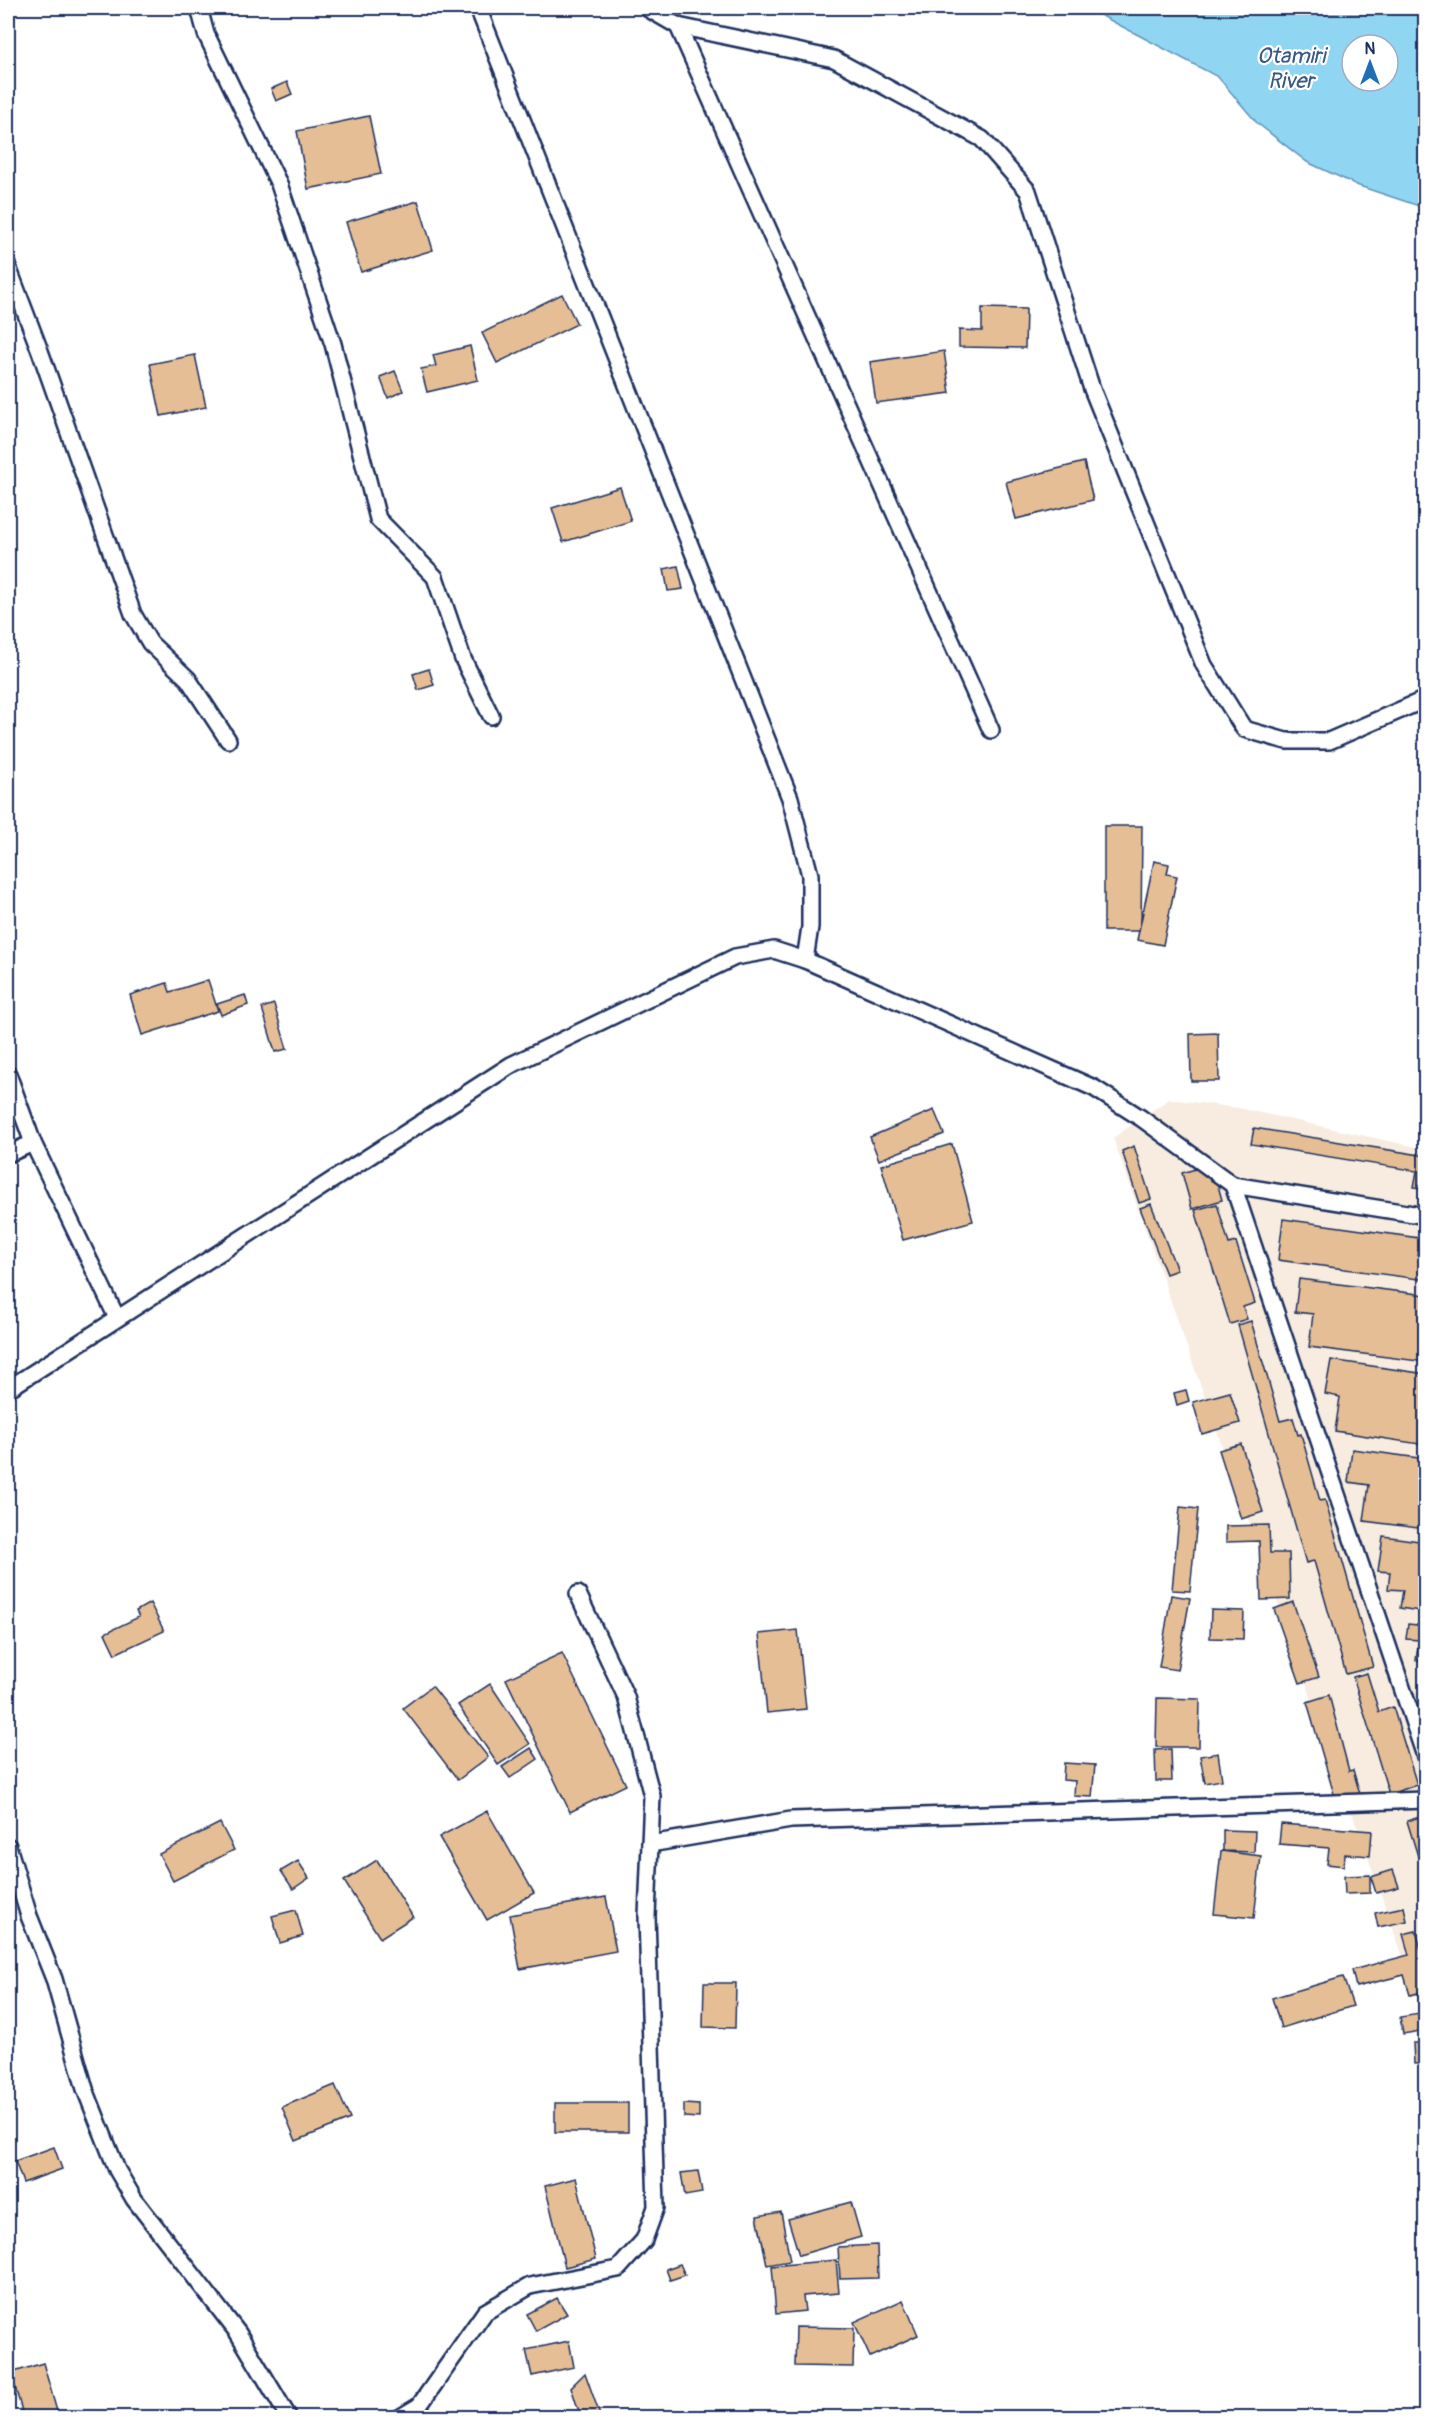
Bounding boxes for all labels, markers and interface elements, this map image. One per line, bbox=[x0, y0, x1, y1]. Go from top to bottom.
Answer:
north arrow bbox=[1340, 33, 1400, 93]
text: N bbox=[1365, 39, 1376, 59]
water label: Otamiri River bbox=[1257, 42, 1328, 95]

